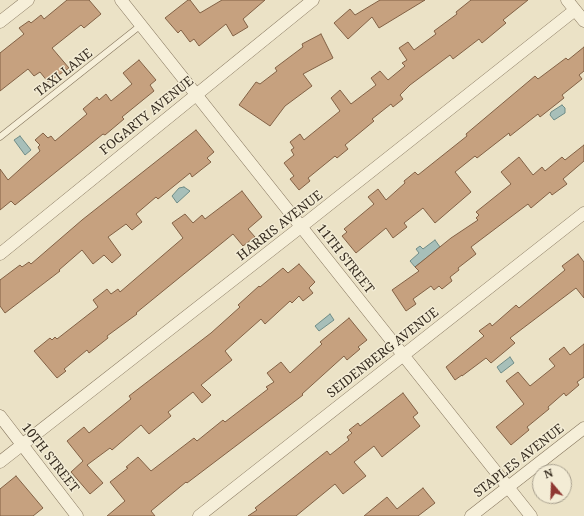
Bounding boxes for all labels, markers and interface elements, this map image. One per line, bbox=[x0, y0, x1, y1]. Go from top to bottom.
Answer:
street label: TAXI LANE bbox=[32, 46, 96, 100]
street label: FOGARTY AVENUE bbox=[97, 73, 197, 159]
street label: HARRIS AVENUE bbox=[234, 188, 326, 264]
street label: 11TH STREET bbox=[313, 221, 377, 297]
street label: SEIDENBERG AVENUE bbox=[324, 305, 442, 401]
street label: 10TH STREET bbox=[18, 420, 82, 496]
street label: STAPLES AVENUE bbox=[471, 421, 567, 501]
north arrow bbox=[532, 464, 572, 504]

